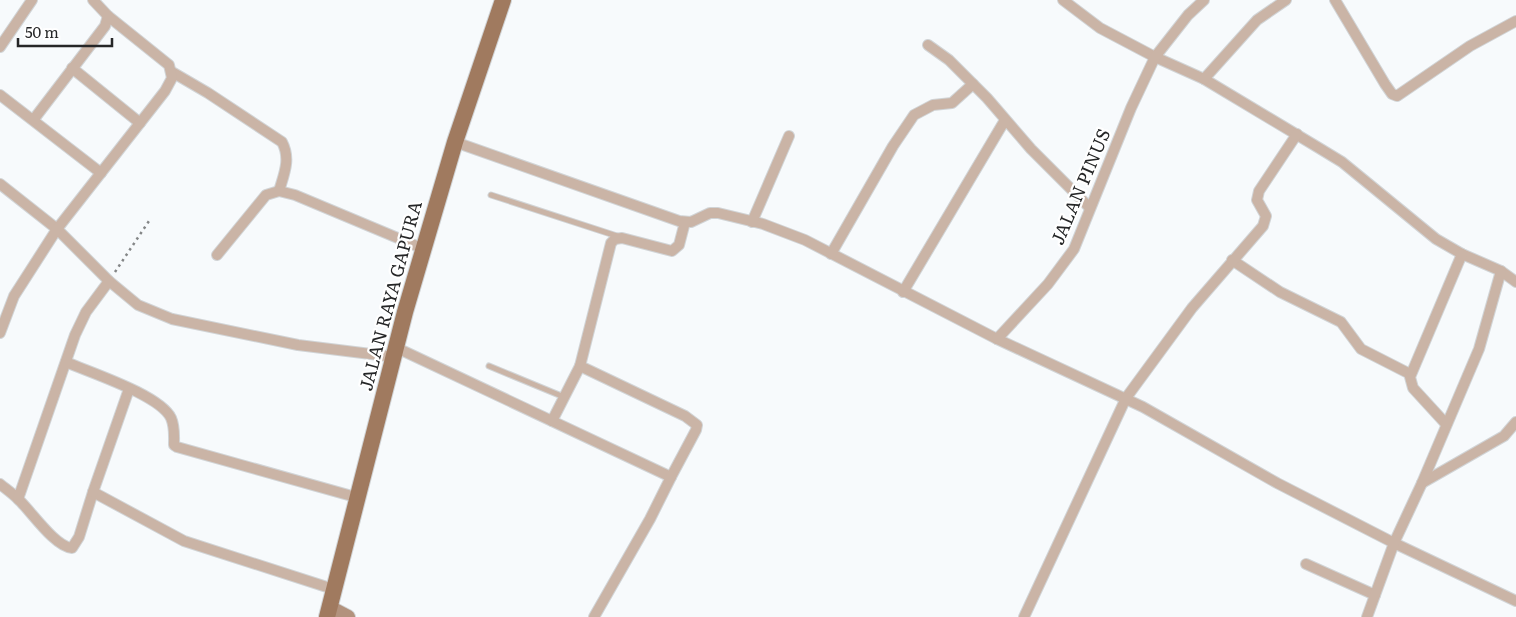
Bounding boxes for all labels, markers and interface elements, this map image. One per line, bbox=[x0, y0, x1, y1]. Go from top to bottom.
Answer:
scale bar bbox=[18, 15, 111, 47]
text: 50 m bbox=[25, 20, 59, 43]
street label: JALAN PINUS bbox=[1043, 124, 1116, 249]
street label: JALAN RAYA GAPURA bbox=[351, 198, 428, 394]

